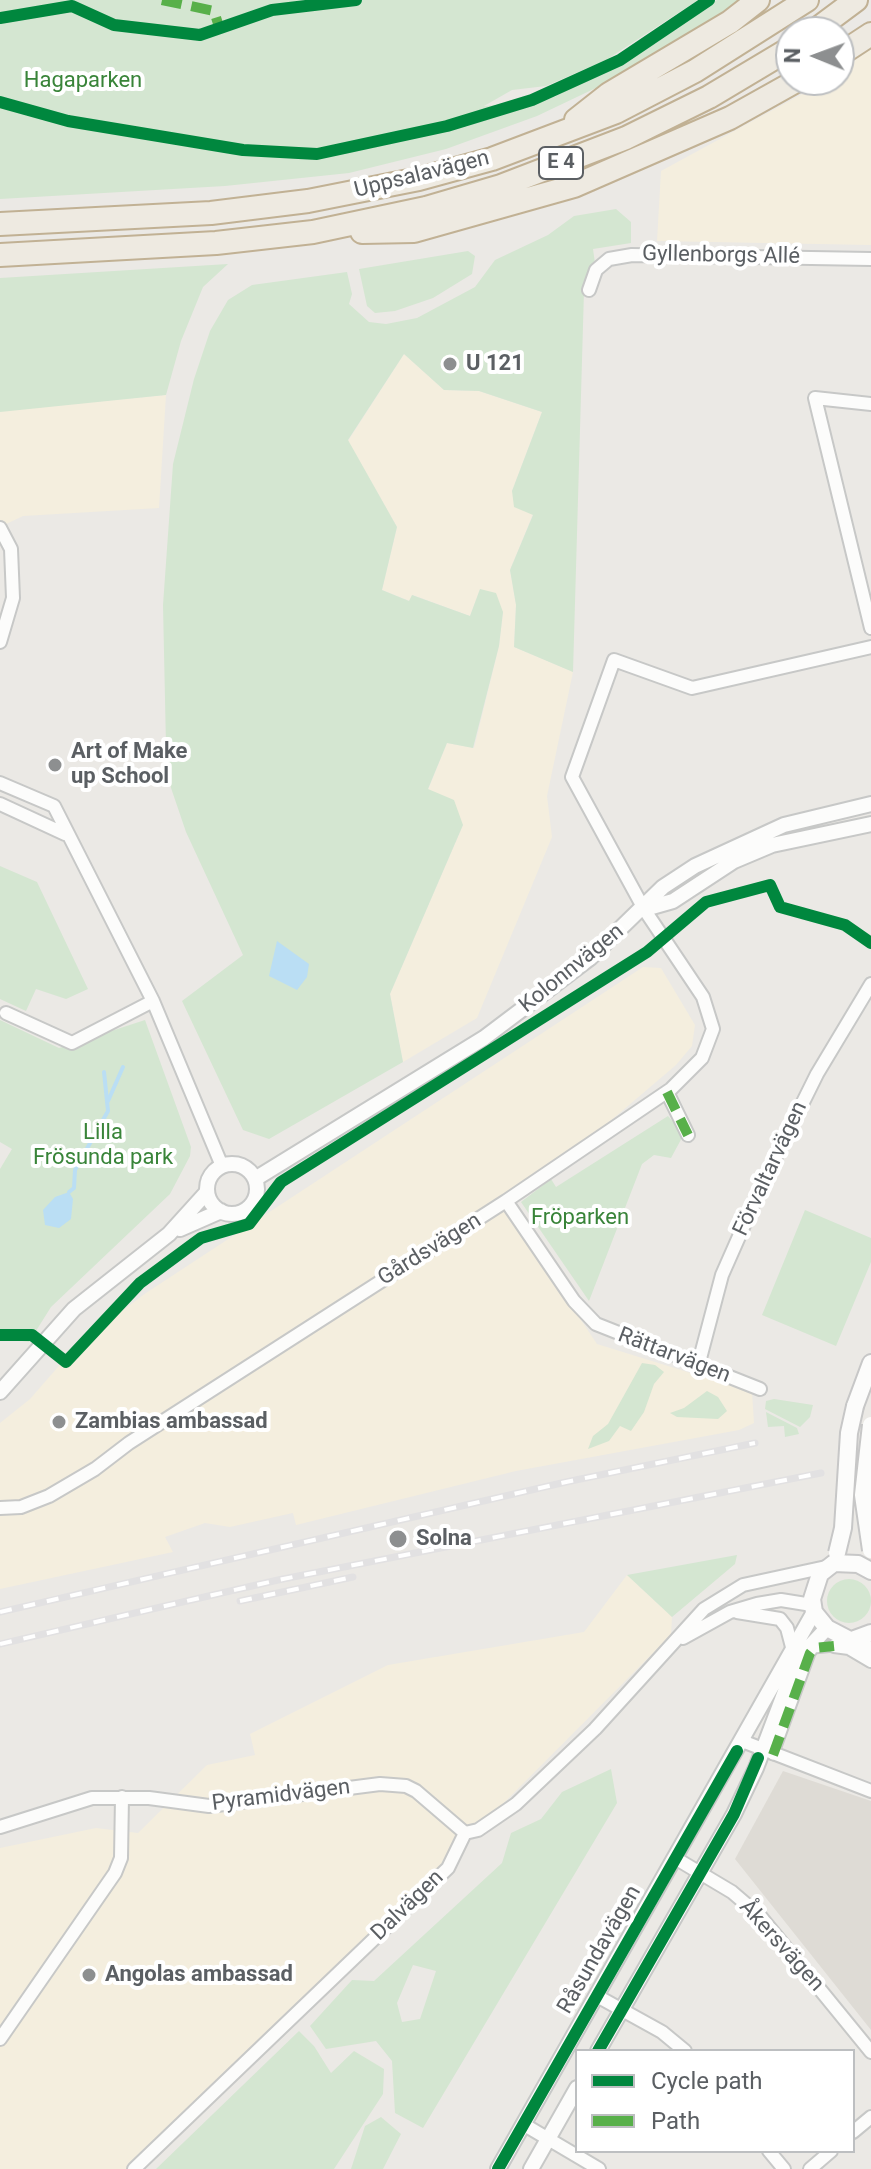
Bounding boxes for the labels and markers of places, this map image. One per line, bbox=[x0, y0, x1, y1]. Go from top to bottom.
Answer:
place label: U 121 bbox=[466, 351, 524, 377]
marker: U 121 bbox=[441, 355, 459, 373]
place label: Art of Make up School bbox=[71, 739, 187, 790]
marker: Art of Make up School bbox=[46, 756, 64, 774]
place label: Zambias ambassad bbox=[75, 1409, 268, 1435]
marker: Zambias ambassad bbox=[50, 1413, 68, 1431]
place label: Solna bbox=[416, 1526, 472, 1552]
marker: Solna bbox=[387, 1528, 409, 1550]
place label: Angolas ambassad bbox=[105, 1962, 293, 1988]
marker: Angolas ambassad bbox=[80, 1966, 98, 1984]

